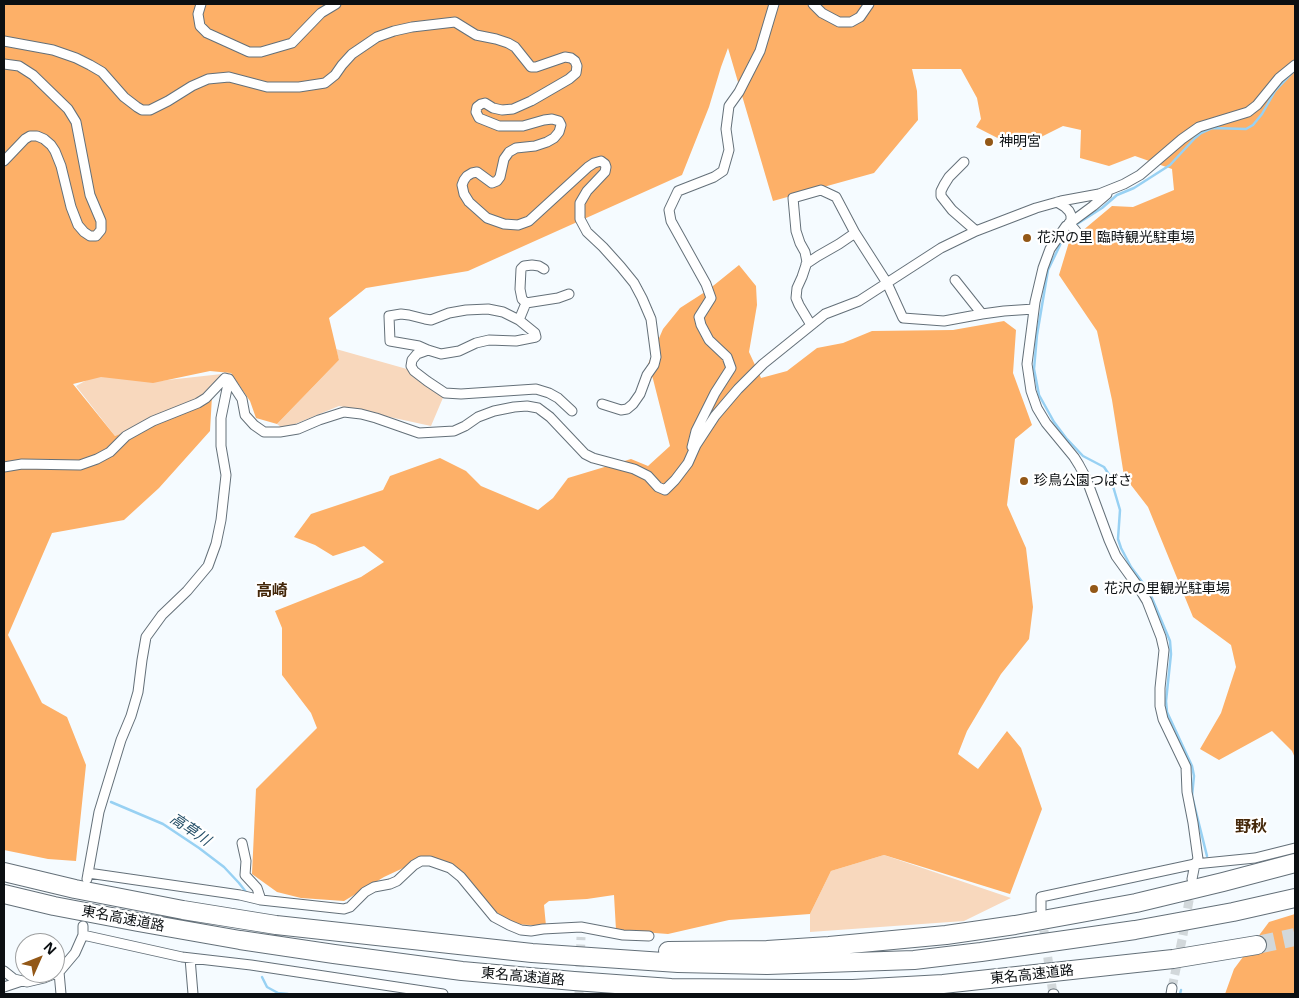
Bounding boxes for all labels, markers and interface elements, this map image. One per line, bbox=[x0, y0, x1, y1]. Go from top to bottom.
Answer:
place label: 神明宮 bbox=[999, 134, 1041, 150]
marker: 神明宮 bbox=[983, 136, 995, 148]
place label: 花沢の里 臨時観光駐車場 bbox=[1037, 230, 1195, 246]
marker: 花沢の里 臨時観光駐車場 bbox=[1021, 232, 1033, 244]
place label: 珍鳥公園つばさ bbox=[1034, 473, 1132, 489]
marker: 珍鳥公園つばさ bbox=[1018, 475, 1030, 487]
district label: 高崎 bbox=[256, 581, 288, 601]
place label: 花沢の里観光駐車場 bbox=[1104, 581, 1230, 597]
marker: 花沢の里観光駐車場 bbox=[1088, 583, 1100, 595]
water label: 高草川 bbox=[166, 810, 214, 850]
district label: 野秋 bbox=[1235, 817, 1267, 837]
street label: 東名高速道路 bbox=[80, 903, 166, 935]
north arrow bbox=[15, 933, 65, 983]
text: N bbox=[40, 937, 61, 959]
street label: 東名高速道路 bbox=[989, 962, 1075, 988]
street label: 東名高速道路 bbox=[480, 965, 566, 989]

